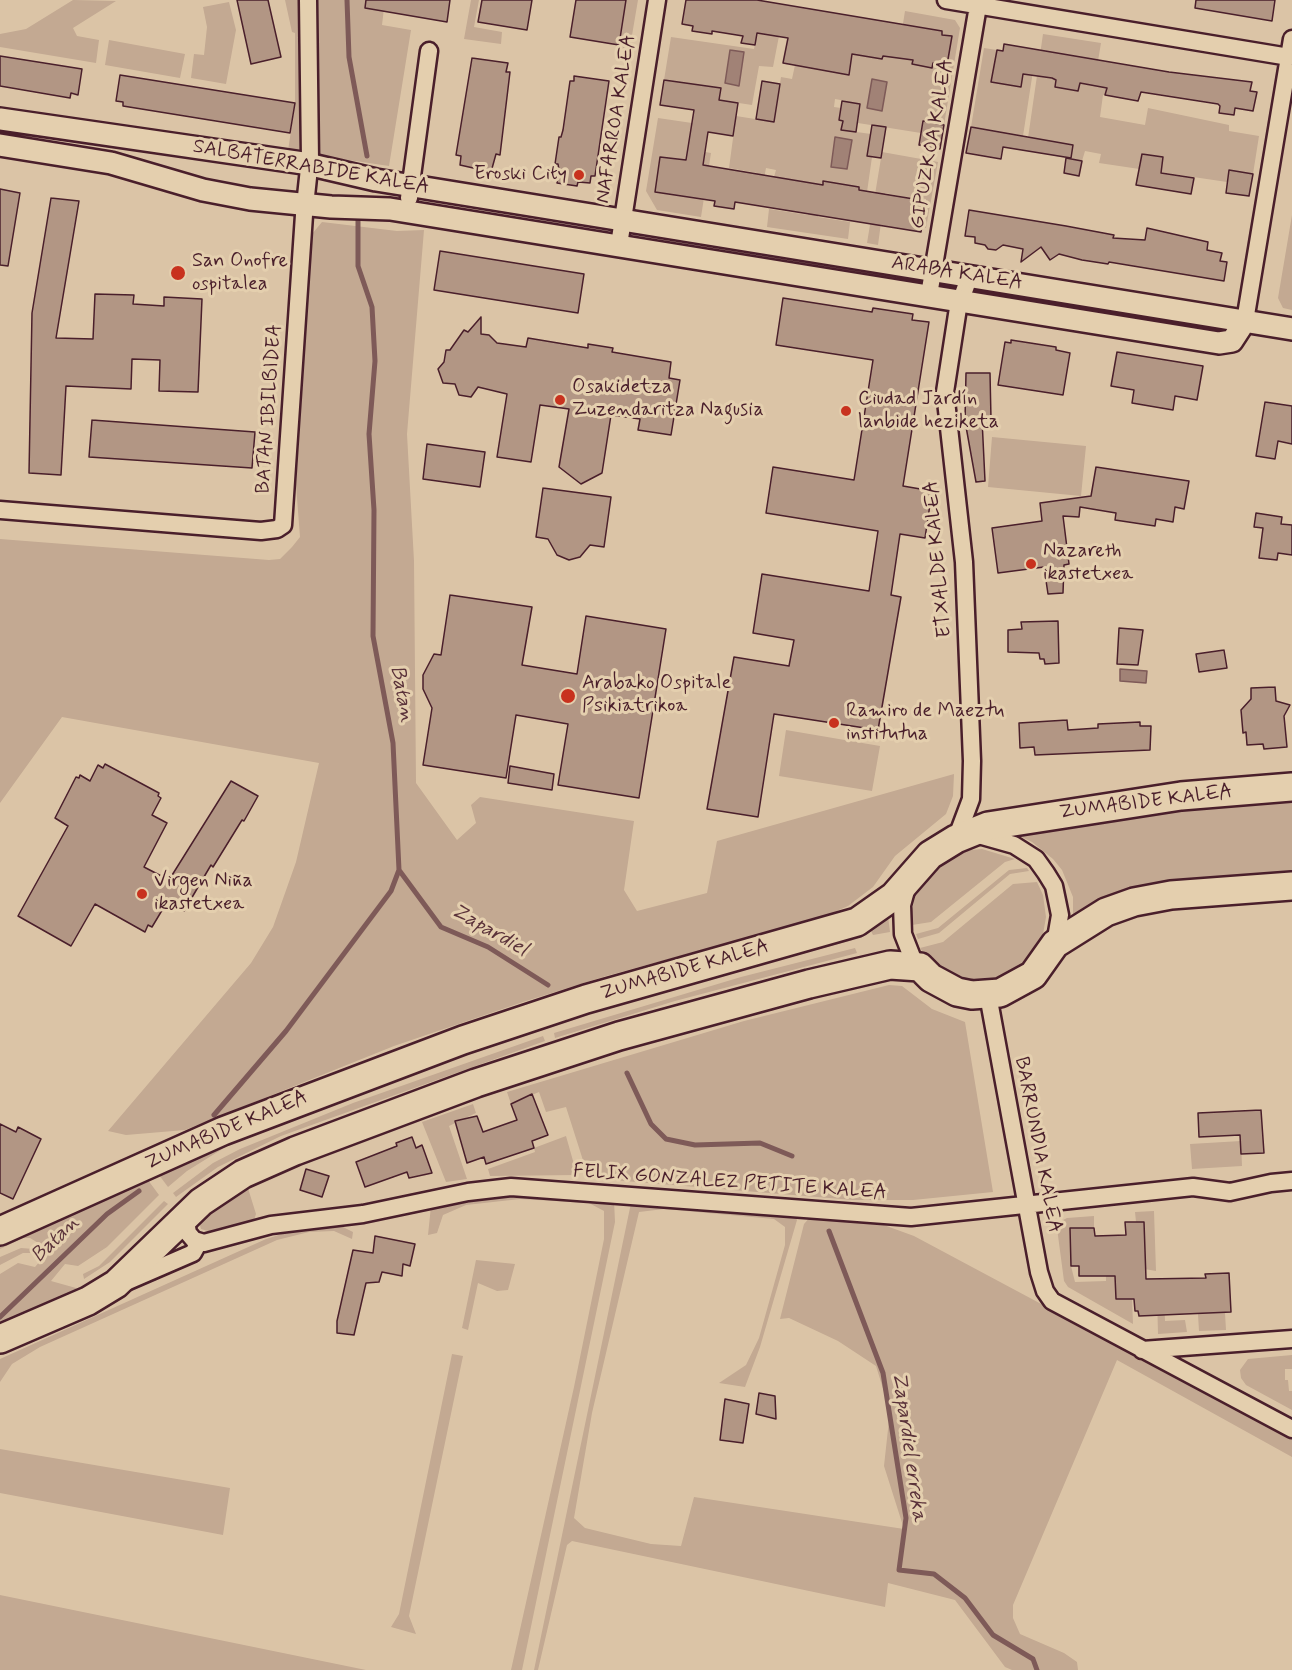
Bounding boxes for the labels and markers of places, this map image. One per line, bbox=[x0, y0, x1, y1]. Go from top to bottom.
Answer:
place label: Eroski City bbox=[474, 163, 567, 187]
marker: Eroski City bbox=[572, 168, 586, 182]
place label: San Onofre ospitalea bbox=[192, 250, 288, 297]
marker: San Onofre ospitalea bbox=[169, 264, 187, 282]
place label: Osakidetza Zuzendaritza Nagusia bbox=[572, 376, 764, 423]
place label: Ciudad Jardín lanbide heziketa bbox=[858, 388, 999, 435]
marker: Osakidetza Zuzendaritza Nagusia bbox=[553, 393, 567, 407]
marker: Ciudad Jardín lanbide heziketa bbox=[839, 404, 853, 418]
place label: Nazareth ikastetxea bbox=[1043, 540, 1133, 587]
marker: Nazareth ikastetxea bbox=[1024, 557, 1038, 571]
place label: Arabako Ospitale Psikiatrikoa bbox=[582, 672, 731, 719]
marker: Arabako Ospitale Psikiatrikoa bbox=[559, 687, 577, 705]
place label: Ramiro de Maeztu institutua bbox=[846, 700, 1004, 747]
marker: Ramiro de Maeztu institutua bbox=[827, 716, 841, 730]
place label: Virgen Niña ikastetxea bbox=[154, 870, 253, 917]
marker: Virgen Niña ikastetxea bbox=[135, 887, 149, 901]

